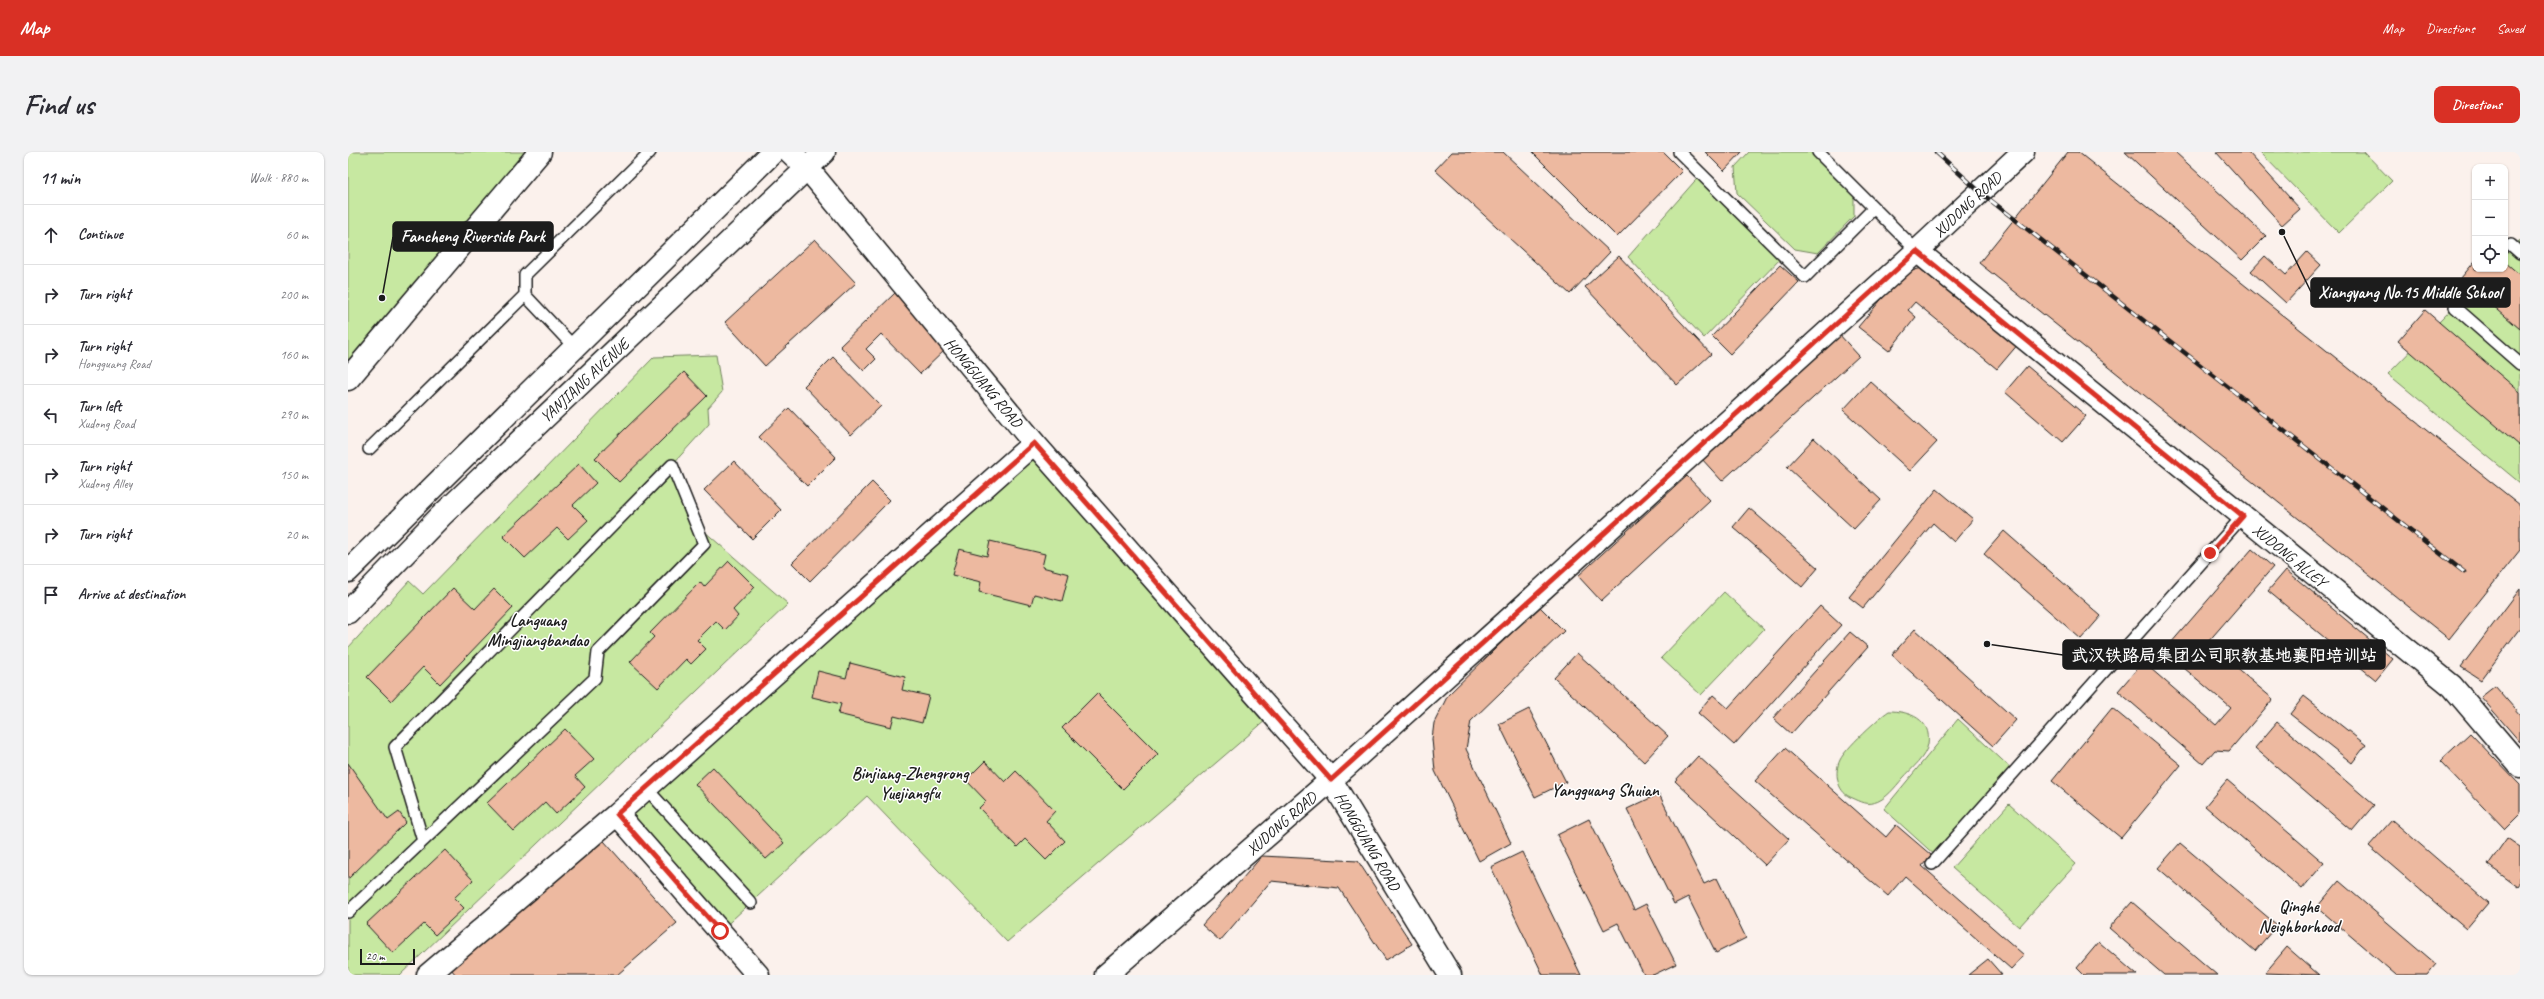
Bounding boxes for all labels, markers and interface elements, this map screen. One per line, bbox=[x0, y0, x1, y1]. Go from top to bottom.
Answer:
text: Map bbox=[20, 16, 50, 40]
text: Map bbox=[2383, 20, 2404, 37]
text: Directions bbox=[2426, 20, 2475, 37]
text: Saved bbox=[2497, 20, 2524, 37]
button: Directions bbox=[2434, 86, 2520, 123]
text: Find us bbox=[24, 87, 94, 122]
map controls bbox=[2472, 164, 2508, 272]
button: + bbox=[2472, 164, 2508, 200]
street label: XUDONG ROAD bbox=[1929, 167, 2007, 242]
text: 11 min bbox=[40, 168, 80, 189]
text: Walk · 880 m bbox=[249, 170, 308, 186]
button: − bbox=[2472, 200, 2508, 236]
callout: Fancheng Riverside Park bbox=[393, 222, 553, 251]
icon: ahead bbox=[40, 224, 62, 246]
text: Continue bbox=[78, 225, 123, 244]
text: Fancheng Riverside Park bbox=[401, 226, 547, 247]
text: 60 m bbox=[286, 227, 308, 243]
button: locate bbox=[2472, 236, 2508, 272]
callout: Xiangyang No.15 Middle School bbox=[2311, 278, 2510, 307]
text: Xiangyang No.15 Middle School bbox=[2318, 282, 2505, 303]
icon: right bbox=[40, 284, 62, 306]
text: Turn right bbox=[78, 285, 131, 304]
text: 200 m bbox=[280, 287, 308, 303]
street label: YANJIANG AVENUE bbox=[536, 333, 635, 427]
street label: HONGGUANG ROAD bbox=[940, 333, 1028, 433]
text: Turn right bbox=[78, 337, 131, 356]
icon: right bbox=[40, 344, 62, 366]
text: 160 m bbox=[280, 347, 308, 363]
text: Hongguang Road bbox=[78, 356, 151, 372]
text: Turn left bbox=[78, 397, 121, 416]
icon: left bbox=[40, 404, 62, 426]
text: 290 m bbox=[280, 407, 308, 423]
text: Xudong Road bbox=[78, 416, 135, 432]
text: Turn right bbox=[78, 457, 131, 476]
icon: right bbox=[40, 464, 62, 486]
text: 150 m bbox=[280, 467, 308, 483]
text: Xudong Alley bbox=[78, 476, 132, 492]
street label: XUDONG ALLEY bbox=[2248, 520, 2333, 594]
icon: right bbox=[40, 524, 62, 546]
text: Turn right bbox=[78, 525, 131, 544]
text: 20 m bbox=[286, 527, 308, 543]
route end bbox=[2201, 544, 2219, 562]
icon: arrive bbox=[40, 584, 62, 606]
text: Arrive at destination bbox=[78, 585, 185, 604]
district label: Languang Mingjiangbandao bbox=[488, 610, 590, 651]
callout: 武汉铁路局集团公司职教基地襄阳培训站 bbox=[2063, 640, 2385, 669]
text: 武汉铁路局集团公司职教基地襄阳培训站 bbox=[2071, 645, 2377, 666]
district label: Binjiang-Zhengrong Yuejiangfu bbox=[852, 763, 970, 804]
district label: Yangguang Shuian bbox=[1551, 780, 1660, 801]
street label: XUDONG ROAD bbox=[1242, 787, 1322, 860]
street label: HONGGUANG ROAD bbox=[1330, 789, 1405, 896]
district label: Qinghe Neighborhood bbox=[2259, 896, 2342, 937]
route start bbox=[711, 922, 729, 940]
scale bar bbox=[360, 947, 415, 966]
text: 20 m bbox=[366, 949, 385, 963]

